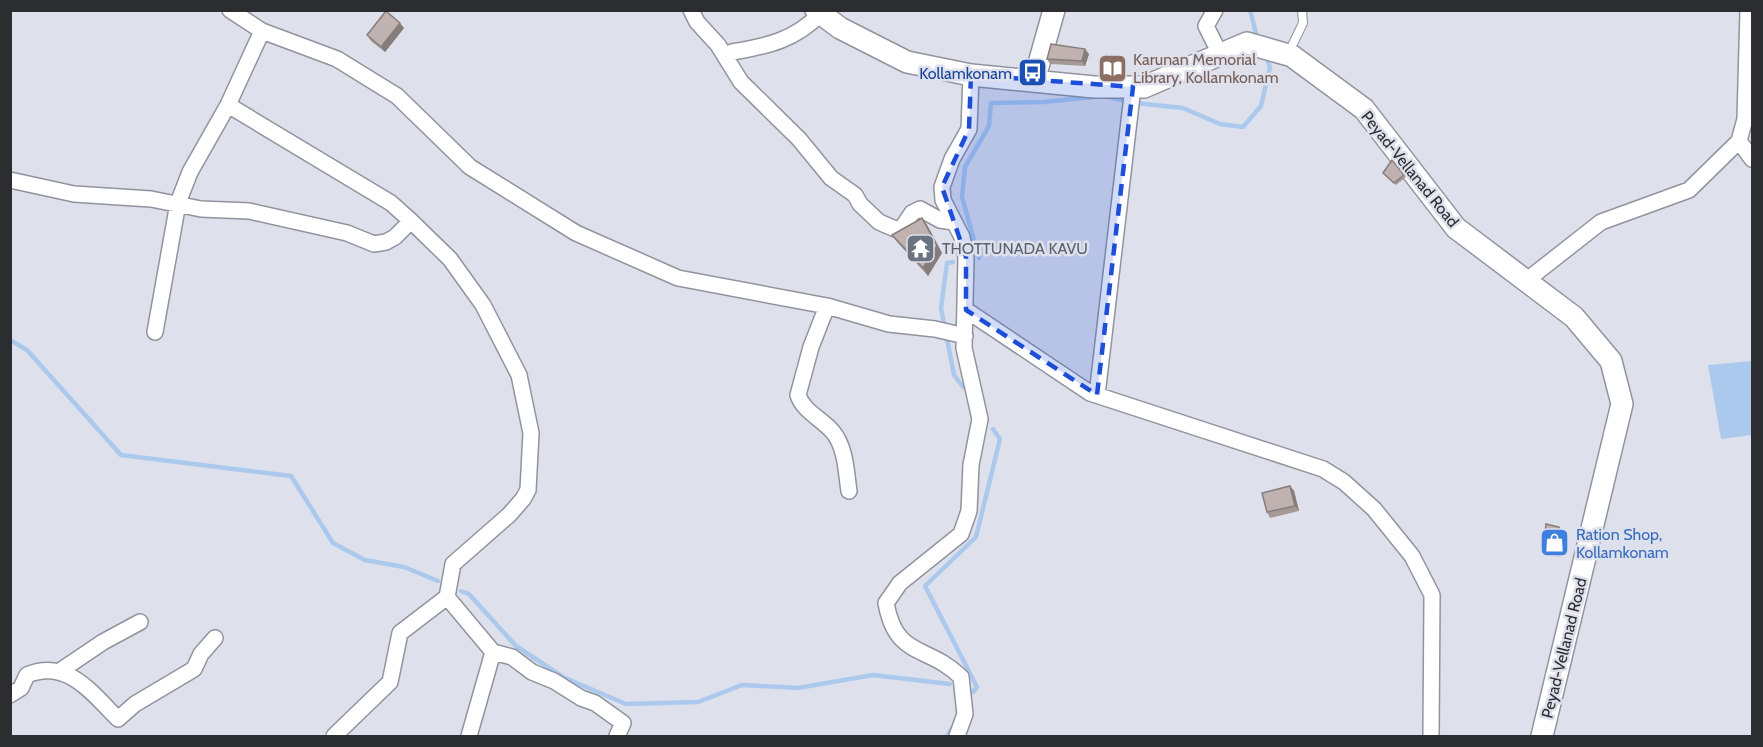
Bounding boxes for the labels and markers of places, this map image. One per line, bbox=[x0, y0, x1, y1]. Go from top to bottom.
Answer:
place label: Karunan Memorial Library, Kollamkonam bbox=[1133, 50, 1278, 87]
library icon: Karunan Memorial Library, Kollamkonam bbox=[1096, 52, 1128, 84]
bus stop icon: Kollamkonam bbox=[1017, 57, 1049, 89]
place label: Kollamkonam bbox=[919, 64, 1012, 83]
temple icon: THOTTUNADA KAVU bbox=[905, 232, 937, 264]
place label: THOTTUNADA KAVU bbox=[942, 239, 1088, 258]
place label: Ration Shop, Kollamkonam bbox=[1576, 525, 1669, 562]
shop icon: Ration Shop, Kollamkonam bbox=[1539, 527, 1571, 559]

